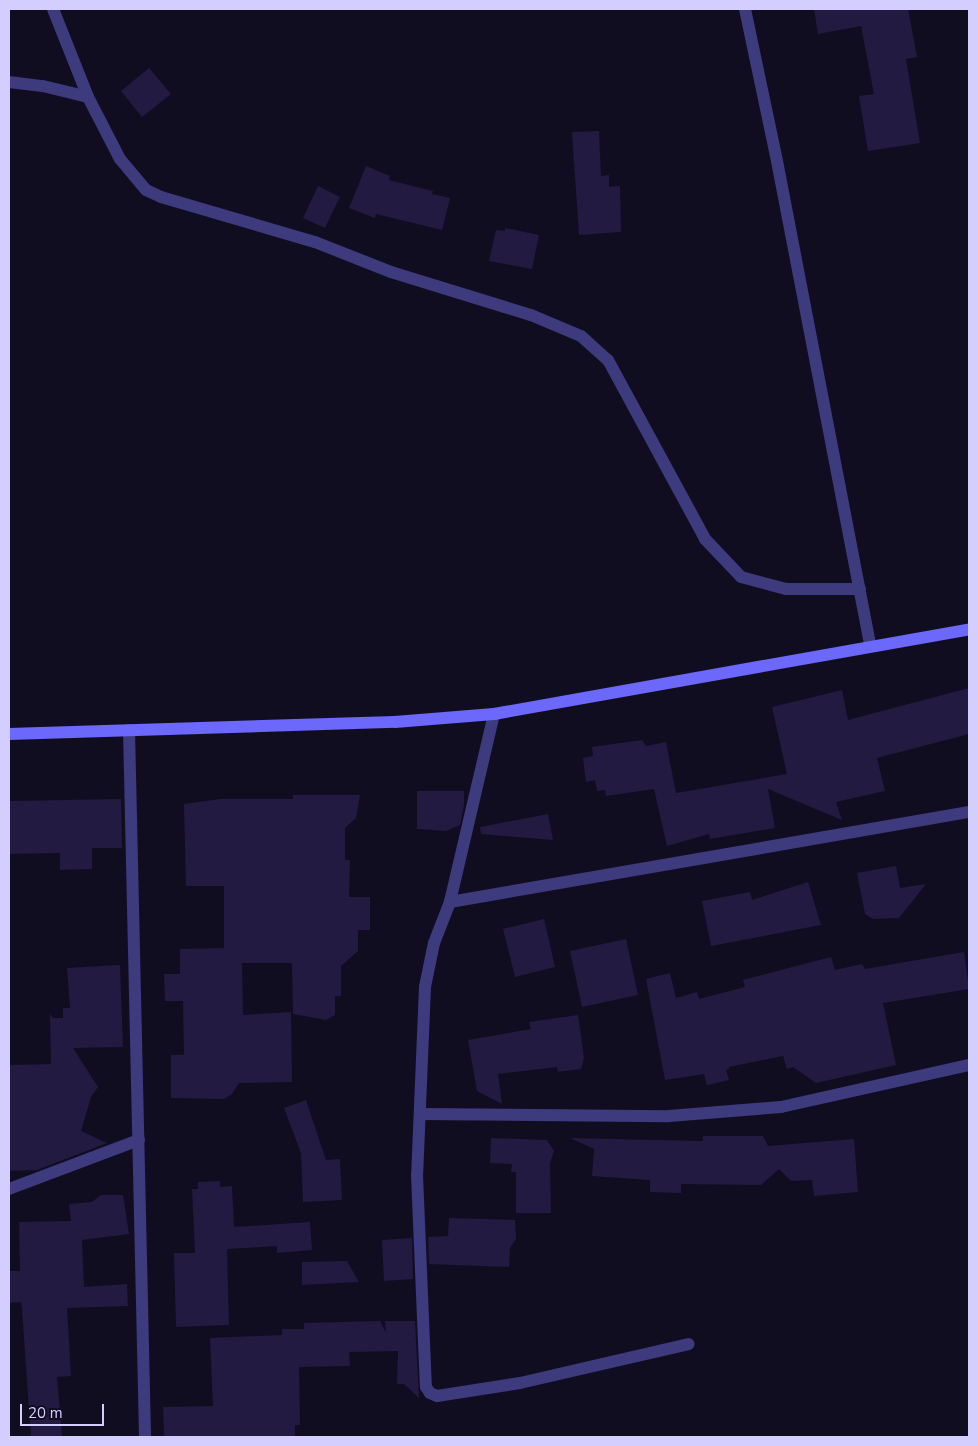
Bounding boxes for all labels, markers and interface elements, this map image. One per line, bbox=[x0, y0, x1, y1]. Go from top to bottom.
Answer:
scale bar bbox=[22, 1394, 106, 1426]
text: 20 m bbox=[28, 1403, 63, 1423]

